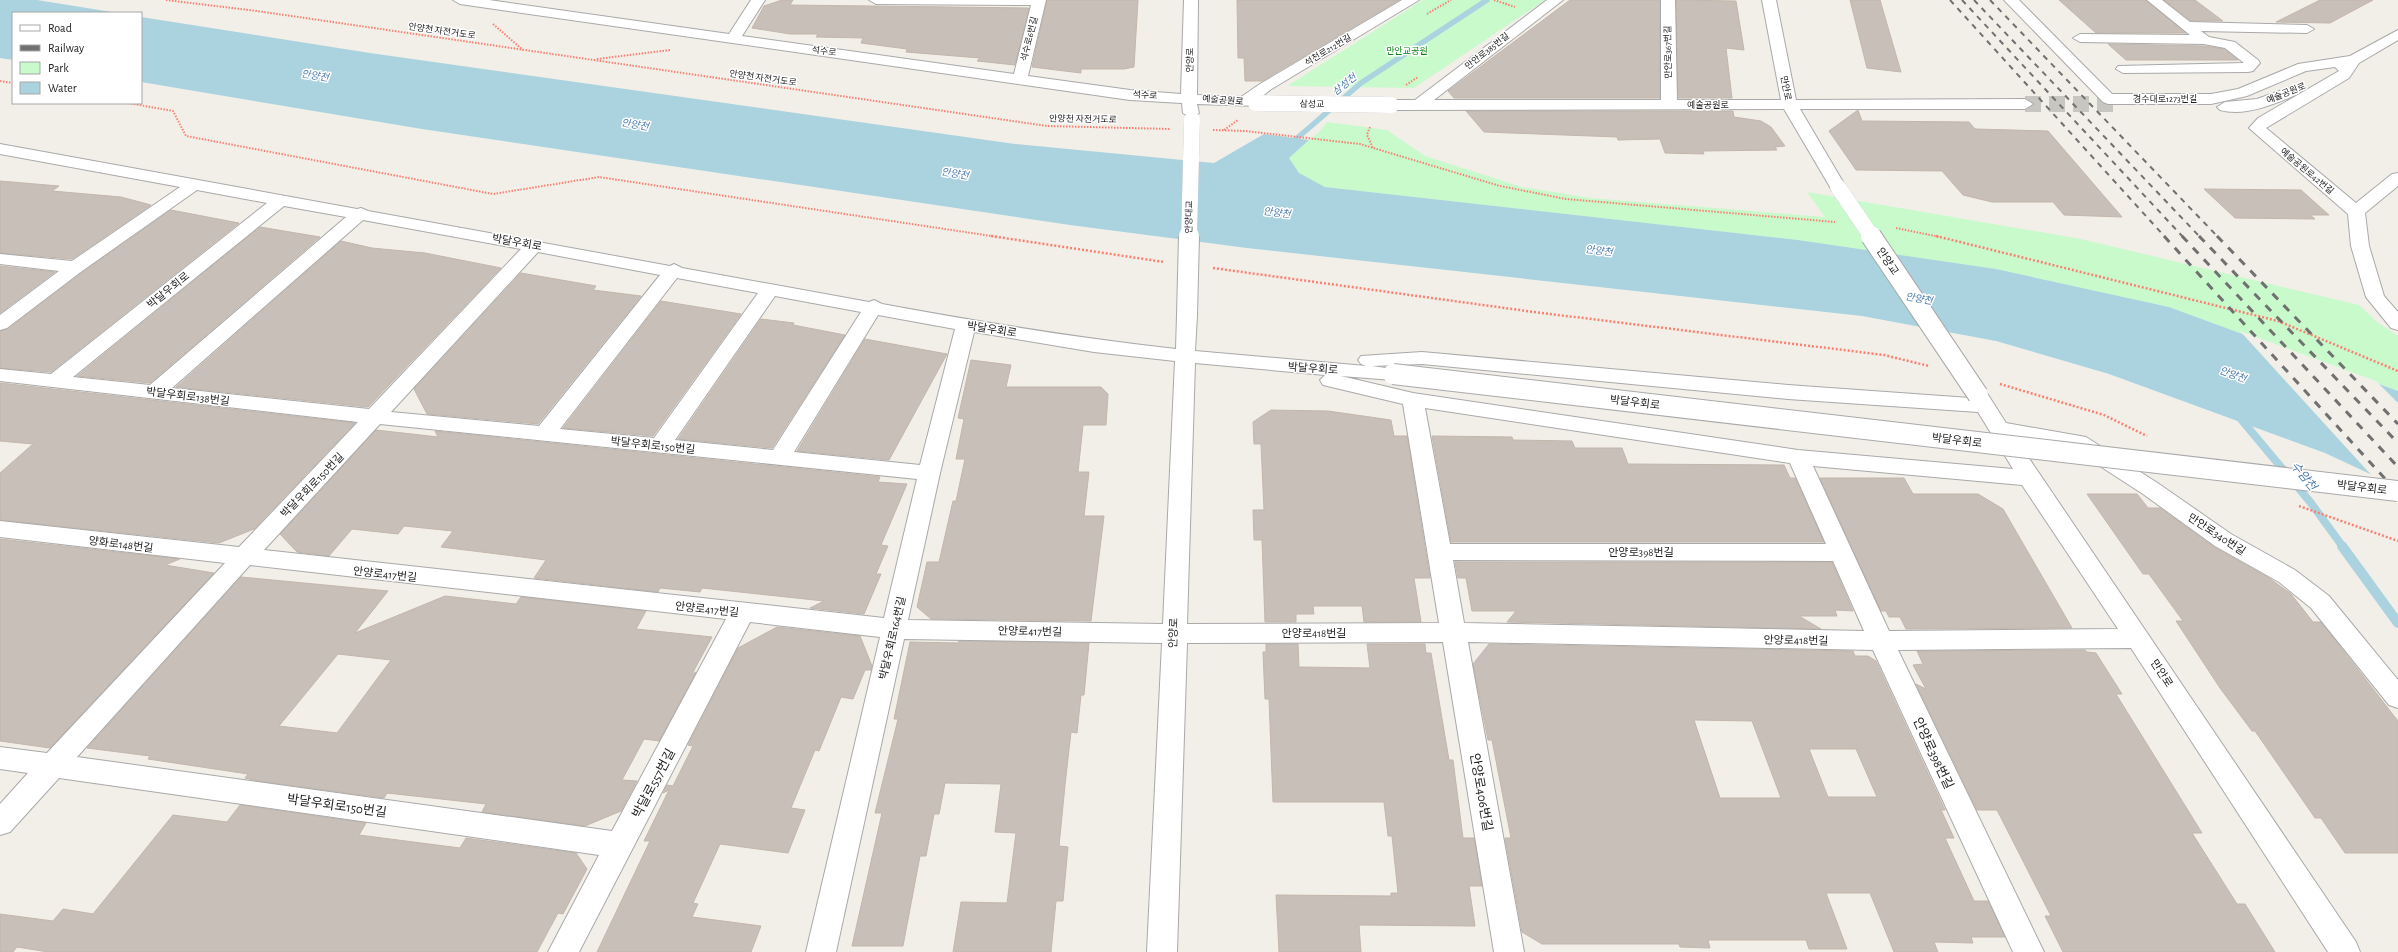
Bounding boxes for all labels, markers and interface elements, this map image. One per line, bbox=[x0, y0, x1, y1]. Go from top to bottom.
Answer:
legend bbox=[12, 12, 142, 104]
street label: 석수로6번길 bbox=[1019, 16, 1039, 62]
street label: 안양천 자전거도로 bbox=[408, 20, 476, 41]
text: Road bbox=[48, 22, 72, 34]
street label: 만안로367번길 bbox=[1663, 25, 1673, 79]
street label: 석천로212번길 bbox=[1302, 31, 1353, 68]
street label: 만안로385번길 bbox=[1463, 31, 1511, 71]
text: Railway bbox=[48, 42, 84, 55]
street label: 석수로 bbox=[811, 44, 837, 58]
park label: 만안교공원 bbox=[1386, 46, 1428, 56]
street label: 안양로 bbox=[1185, 47, 1195, 73]
text: Park bbox=[48, 62, 69, 74]
street label: 안양천 자전거도로 bbox=[729, 67, 797, 88]
water label: 안양천 bbox=[300, 68, 331, 83]
water label: 삼성천 bbox=[1330, 70, 1360, 97]
street label: 만안로 bbox=[1779, 75, 1793, 101]
street label: 예술공원로 bbox=[2265, 81, 2307, 105]
text: Water bbox=[48, 82, 77, 94]
street label: 석수로 bbox=[1132, 89, 1158, 101]
street label: 예술공원로 bbox=[1202, 93, 1244, 107]
street label: 경수대로1273번길 bbox=[2133, 94, 2197, 104]
street label: 삼성교 bbox=[1299, 99, 1325, 109]
street label: 예술공원로 bbox=[1687, 100, 1729, 110]
street label: 안양천 자전거도로 bbox=[1049, 112, 1117, 125]
water label: 안양천 bbox=[620, 117, 651, 132]
street label: 예술공원로42번길 bbox=[2278, 146, 2336, 196]
water label: 안양천 bbox=[940, 166, 971, 181]
street label: 안양대교 bbox=[1184, 200, 1194, 234]
water label: 안양천 bbox=[1263, 205, 1293, 220]
street label: 박달우회로 bbox=[491, 233, 543, 252]
water label: 안양천 bbox=[1585, 243, 1615, 258]
street label: 안양교 bbox=[1875, 246, 1901, 277]
street label: 박달우회로 bbox=[145, 270, 191, 311]
water label: 안양천 bbox=[1904, 291, 1935, 307]
street label: 박달우회로 bbox=[966, 320, 1018, 339]
street label: 박달우회로 bbox=[1287, 361, 1339, 376]
water label: 안양천 bbox=[2218, 365, 2249, 385]
street label: 박달우회로138번길 bbox=[145, 386, 230, 407]
street label: 박달우회로 bbox=[1609, 394, 1661, 411]
street label: 박달우회로 bbox=[1931, 432, 1983, 449]
street label: 박달우회로150번길 bbox=[610, 436, 696, 455]
street label: 박달우회로150번길 bbox=[279, 451, 346, 520]
water label: 수암천 bbox=[2289, 459, 2320, 494]
street label: 박달우회로 bbox=[2336, 479, 2388, 496]
street label: 만안로340번길 bbox=[2186, 512, 2247, 557]
street label: 양화로148번길 bbox=[88, 535, 154, 554]
street label: 안양로398번길 bbox=[1608, 547, 1674, 558]
street label: 안양로417번길 bbox=[352, 566, 417, 583]
street label: 박달우회로164번길 bbox=[878, 595, 907, 681]
street label: 안양로417번길 bbox=[674, 601, 739, 618]
street label: 안양로 bbox=[1167, 618, 1180, 648]
street label: 안양로417번길 bbox=[998, 625, 1062, 638]
street label: 안양로418번길 bbox=[1282, 628, 1346, 639]
street label: 안양로418번길 bbox=[1763, 634, 1829, 647]
street label: 만안로 bbox=[2149, 658, 2174, 689]
street label: 안양로398번길 bbox=[1910, 715, 1956, 791]
street label: 박달로557번길 bbox=[630, 747, 678, 820]
street label: 안양로406번길 bbox=[1467, 752, 1495, 832]
street label: 박달우회로150번길 bbox=[286, 792, 388, 820]

